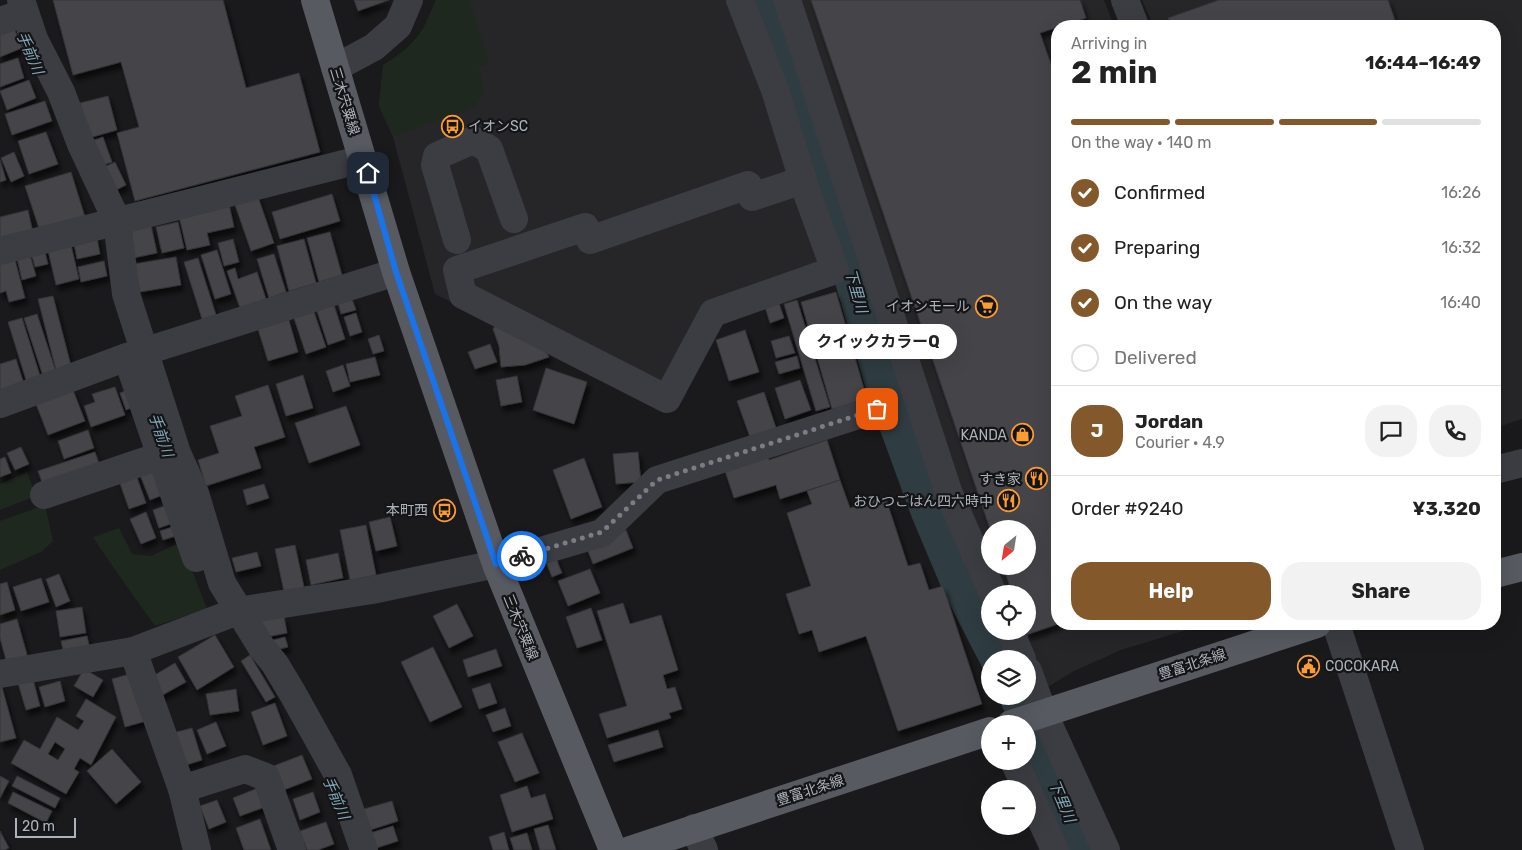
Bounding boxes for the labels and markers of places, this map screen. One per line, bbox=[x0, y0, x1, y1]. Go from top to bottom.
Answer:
bus stop icon: イオンSC bbox=[440, 114, 464, 138]
place label: イオンSC bbox=[468, 118, 528, 135]
pin bbox=[347, 152, 389, 194]
supermarket icon: イオンモール bbox=[974, 294, 998, 318]
place label: イオンモール bbox=[886, 298, 970, 315]
callout: クイックカラーQ bbox=[798, 324, 956, 359]
pin bbox=[856, 388, 898, 430]
shop icon: KANDA bbox=[1011, 423, 1035, 447]
place label: KANDA bbox=[961, 427, 1008, 444]
restaurant icon: すき家 bbox=[1025, 467, 1049, 491]
place label: すき家 bbox=[979, 471, 1021, 488]
restaurant icon: おひつごはん四六時中 bbox=[997, 489, 1021, 513]
place label: おひつごはん四六時中 bbox=[853, 493, 993, 510]
bus stop icon: 本町西 bbox=[432, 498, 456, 522]
place label: 本町西 bbox=[386, 502, 428, 519]
public building icon: COCOKARA bbox=[1297, 654, 1321, 678]
place label: COCOKARA bbox=[1325, 658, 1400, 675]

